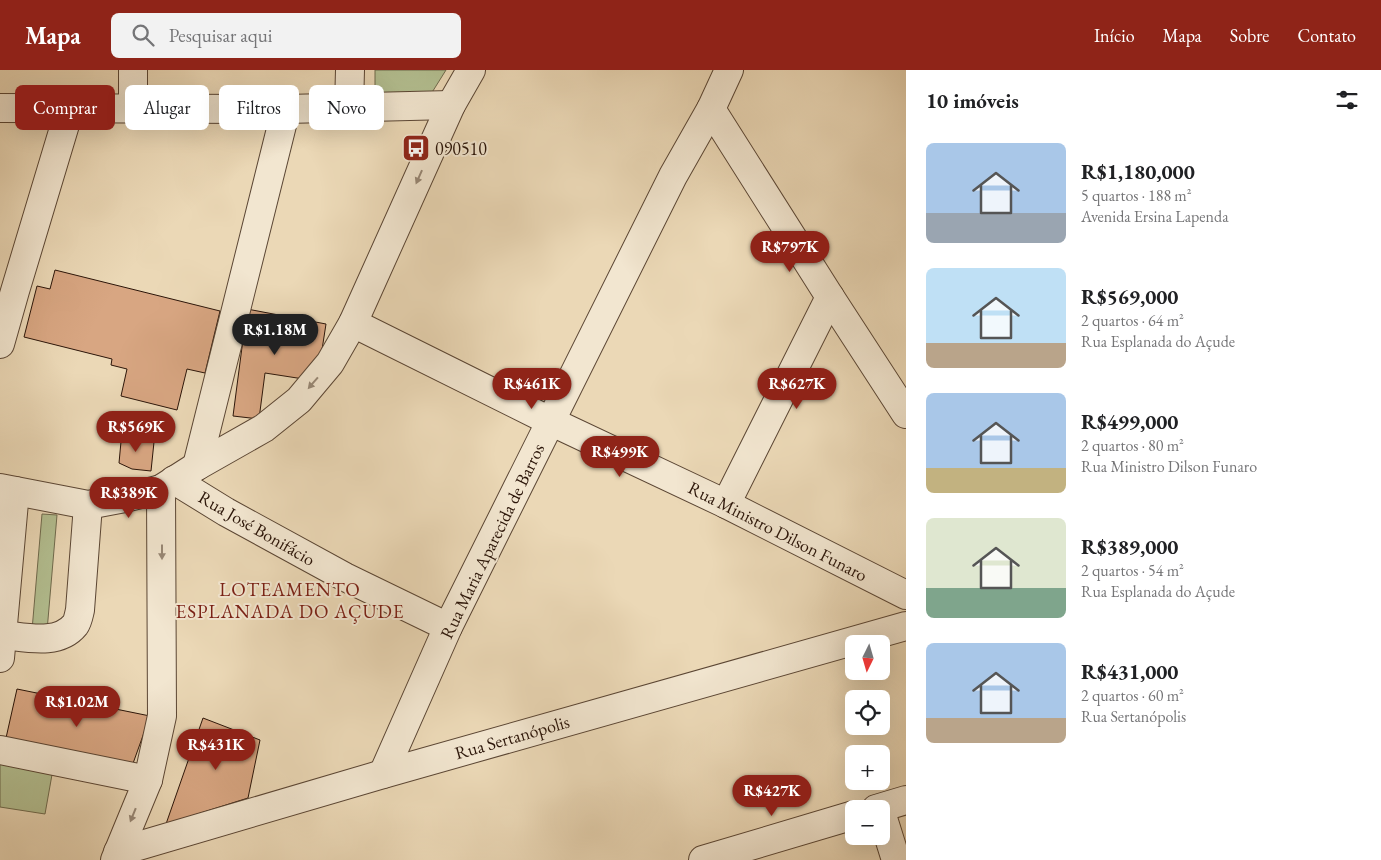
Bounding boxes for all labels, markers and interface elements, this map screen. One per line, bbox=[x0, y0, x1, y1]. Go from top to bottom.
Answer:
search box bbox=[111, 13, 461, 58]
text: Mapa bbox=[25, 20, 81, 51]
icon: search bbox=[129, 21, 157, 49]
text: Pesquisar aqui bbox=[169, 23, 272, 48]
text: Início bbox=[1094, 24, 1135, 47]
text: Mapa bbox=[1163, 24, 1202, 47]
text: Sobre bbox=[1230, 24, 1269, 47]
text: Contato bbox=[1297, 24, 1356, 47]
chip: Comprar bbox=[15, 85, 115, 130]
chip: Alugar bbox=[125, 85, 209, 130]
chip: Filtros bbox=[219, 85, 299, 130]
chip: Novo bbox=[309, 85, 384, 130]
icon: filters bbox=[1333, 86, 1361, 114]
text: 10 imóveis bbox=[926, 87, 1019, 114]
bus stop icon: 090510 bbox=[401, 133, 431, 163]
place label: 090510 bbox=[435, 137, 487, 160]
text: R$1,180,000 bbox=[1081, 158, 1195, 185]
icon: home bbox=[966, 163, 1026, 223]
one-way arrow bbox=[415, 170, 423, 184]
text: 5 quartos · 188 m² bbox=[1081, 185, 1192, 206]
text: Avenida Ersina Lapenda bbox=[1081, 206, 1229, 227]
pin: R$797K bbox=[749, 230, 831, 273]
text: R$797K bbox=[761, 236, 819, 257]
text: R$569,000 bbox=[1081, 283, 1178, 310]
icon: home bbox=[966, 288, 1026, 348]
text: 2 quartos · 64 m² bbox=[1081, 310, 1184, 331]
pin: R$1.18M bbox=[229, 314, 321, 356]
text: R$1.18M bbox=[243, 319, 307, 340]
text: Rua Esplanada do Açude bbox=[1081, 331, 1235, 352]
pin: R$461K bbox=[491, 368, 573, 410]
pin: R$627K bbox=[756, 368, 838, 410]
text: R$461K bbox=[503, 373, 561, 394]
text: R$627K bbox=[768, 373, 826, 394]
one-way arrow bbox=[308, 376, 319, 389]
text: R$499,000 bbox=[1081, 408, 1178, 435]
pin: R$569K bbox=[95, 410, 177, 453]
icon: home bbox=[966, 413, 1026, 473]
text: R$569K bbox=[107, 416, 165, 437]
text: 2 quartos · 80 m² bbox=[1081, 435, 1184, 456]
pin: R$499K bbox=[579, 436, 661, 478]
street label: Rua Maria Aparecida de Barros bbox=[435, 439, 549, 643]
text: R$499K bbox=[591, 441, 649, 462]
text: Rua Ministro Dilson Funaro bbox=[1081, 456, 1257, 477]
pin: R$389K bbox=[88, 476, 170, 519]
street label: Rua Ministro Dilson Funaro bbox=[685, 476, 872, 586]
text: R$389K bbox=[100, 482, 158, 503]
street label: Rua José Bonifácio bbox=[194, 485, 320, 571]
text: R$389,000 bbox=[1081, 533, 1178, 560]
icon: home bbox=[966, 538, 1026, 598]
one-way arrow bbox=[158, 544, 166, 560]
text: 2 quartos · 54 m² bbox=[1081, 560, 1184, 581]
district label: LOTEAMENTO ESPLANADA DO AÇUDE bbox=[176, 577, 404, 624]
text: Rua Esplanada do Açude bbox=[1081, 581, 1235, 602]
north arrow bbox=[845, 635, 890, 680]
map controls bbox=[845, 635, 890, 845]
text: R$431,000 bbox=[1081, 658, 1178, 685]
icon: home bbox=[966, 663, 1026, 723]
text: 2 quartos · 60 m² bbox=[1081, 685, 1184, 706]
pin: R$1.02M bbox=[31, 686, 123, 728]
button: locate bbox=[845, 690, 890, 735]
text: R$1.02M bbox=[45, 691, 109, 712]
text: Rua Sertanópolis bbox=[1081, 706, 1186, 727]
street label: Rua Sertanópolis bbox=[452, 710, 572, 764]
pin: R$431K bbox=[175, 728, 257, 771]
text: R$431K bbox=[187, 734, 245, 755]
button: + bbox=[845, 745, 890, 790]
pin: R$427K bbox=[731, 774, 813, 817]
text: R$427K bbox=[743, 780, 801, 801]
button: − bbox=[845, 800, 890, 845]
one-way arrow bbox=[129, 808, 137, 822]

